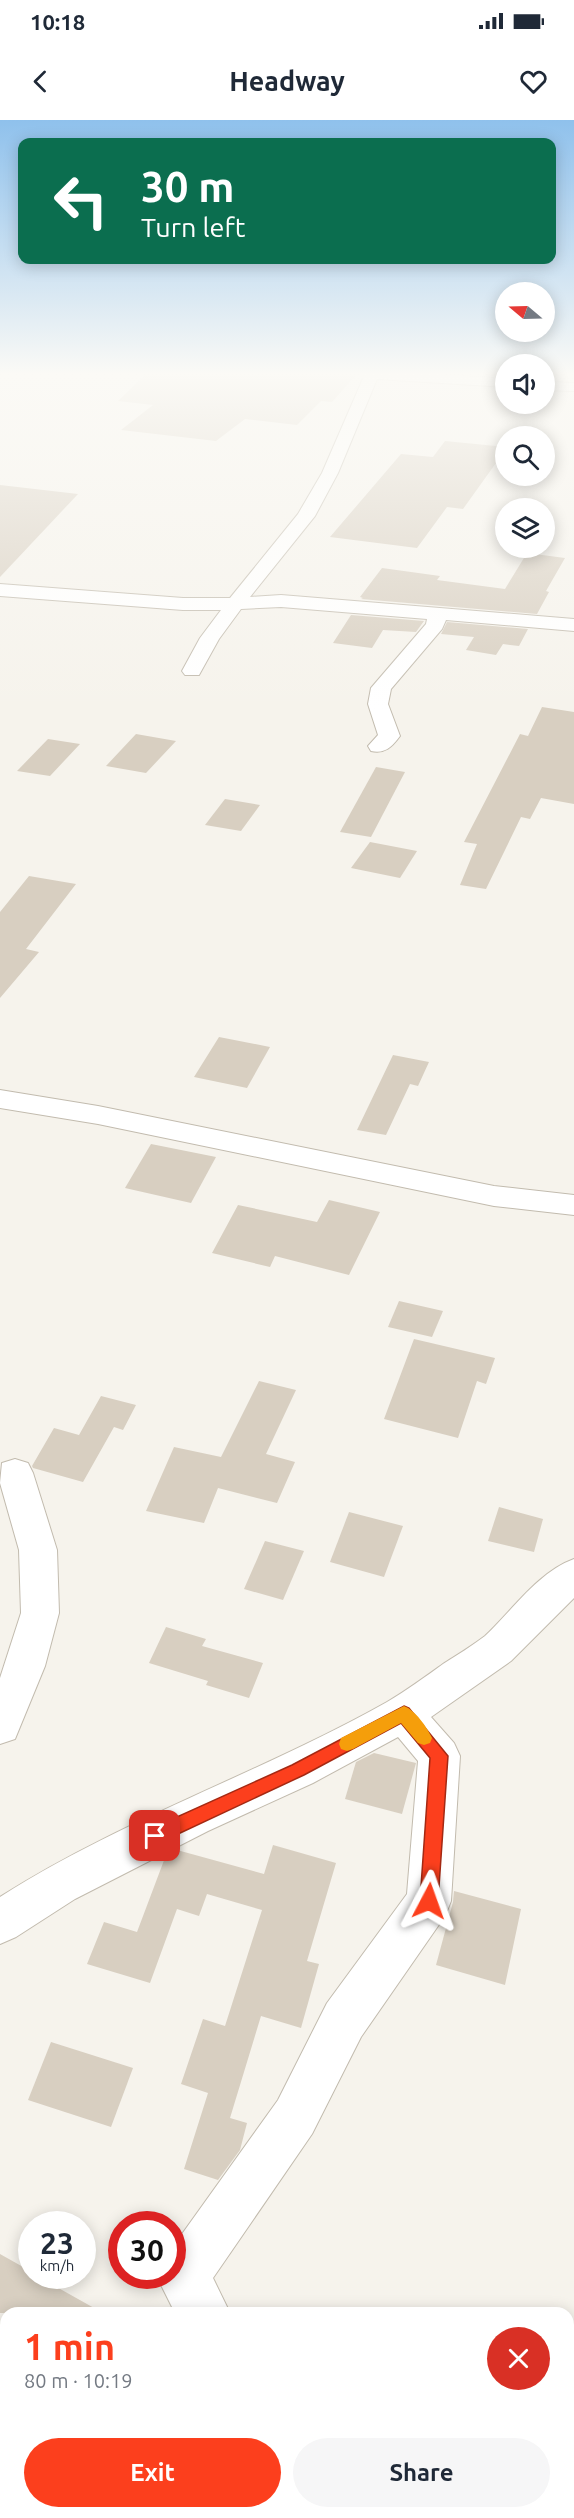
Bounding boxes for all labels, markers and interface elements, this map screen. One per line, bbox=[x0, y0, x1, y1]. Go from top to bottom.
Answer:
text: 10:18 bbox=[30, 9, 85, 34]
icon: back bbox=[24, 65, 57, 98]
icon: heart bbox=[517, 65, 550, 98]
text: Headway bbox=[229, 66, 345, 96]
icon: left bbox=[42, 162, 120, 240]
text: 30 m bbox=[141, 163, 235, 210]
text: Turn left bbox=[141, 212, 245, 242]
north arrow bbox=[495, 282, 555, 342]
map controls bbox=[495, 282, 555, 558]
button: sound bbox=[495, 354, 555, 414]
button: search bbox=[495, 426, 555, 486]
button: layers bbox=[495, 498, 555, 558]
pin bbox=[129, 1810, 180, 1861]
icon: arrive bbox=[138, 1819, 171, 1852]
position arrow bbox=[397, 1869, 461, 1933]
speed limit sign: 30 bbox=[108, 2211, 186, 2289]
text: 23 bbox=[40, 2226, 74, 2260]
text: km/h bbox=[40, 2257, 74, 2274]
text: 1 min bbox=[24, 2326, 115, 2367]
button: close bbox=[487, 2327, 550, 2390]
text: 80 m · 10:19 bbox=[24, 2369, 133, 2392]
button: Exit bbox=[24, 2438, 281, 2507]
button: Share bbox=[293, 2438, 550, 2507]

